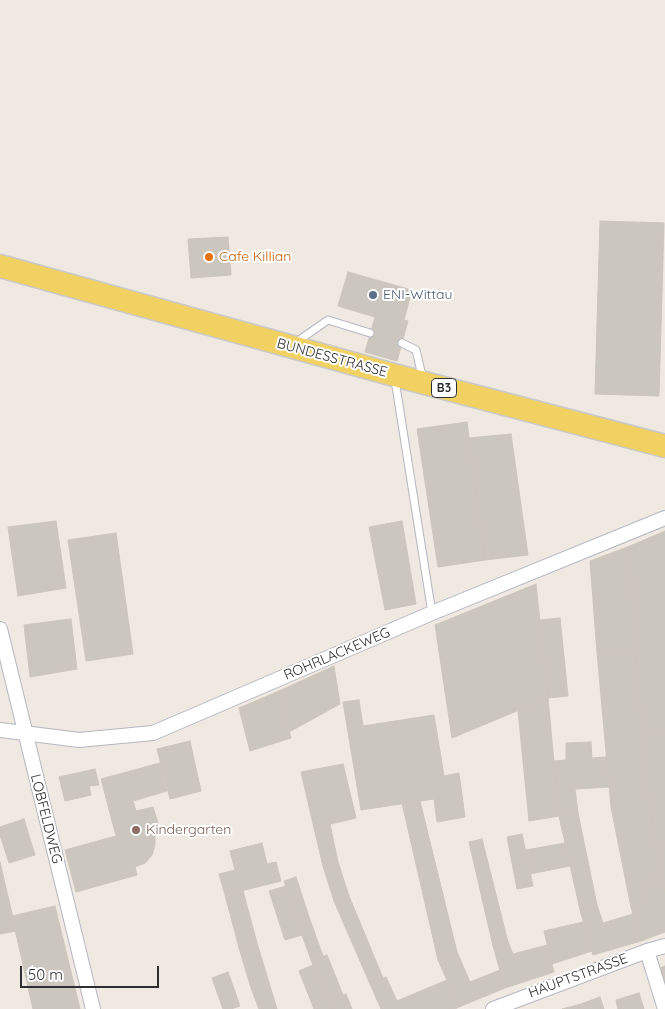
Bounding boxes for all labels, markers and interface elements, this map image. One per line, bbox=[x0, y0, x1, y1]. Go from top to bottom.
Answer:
place label: Cafe Killian bbox=[219, 249, 291, 265]
marker: Cafe Killian bbox=[203, 251, 215, 263]
place label: ENI-Wittau bbox=[383, 287, 452, 303]
marker: ENI-Wittau bbox=[367, 289, 379, 301]
street label: BUNDESSTRASSE bbox=[275, 335, 389, 381]
road number: B3 bbox=[432, 378, 456, 398]
street label: ROHRLACKEWEG bbox=[281, 624, 393, 684]
street label: LOBFELDWEG bbox=[27, 772, 65, 866]
place label: Kindergarten bbox=[146, 822, 231, 838]
marker: Kindergarten bbox=[130, 824, 142, 836]
street label: HAUPTSTRASSE bbox=[526, 950, 630, 1002]
scale bar bbox=[22, 956, 161, 988]
text: 50 m bbox=[28, 965, 63, 984]

